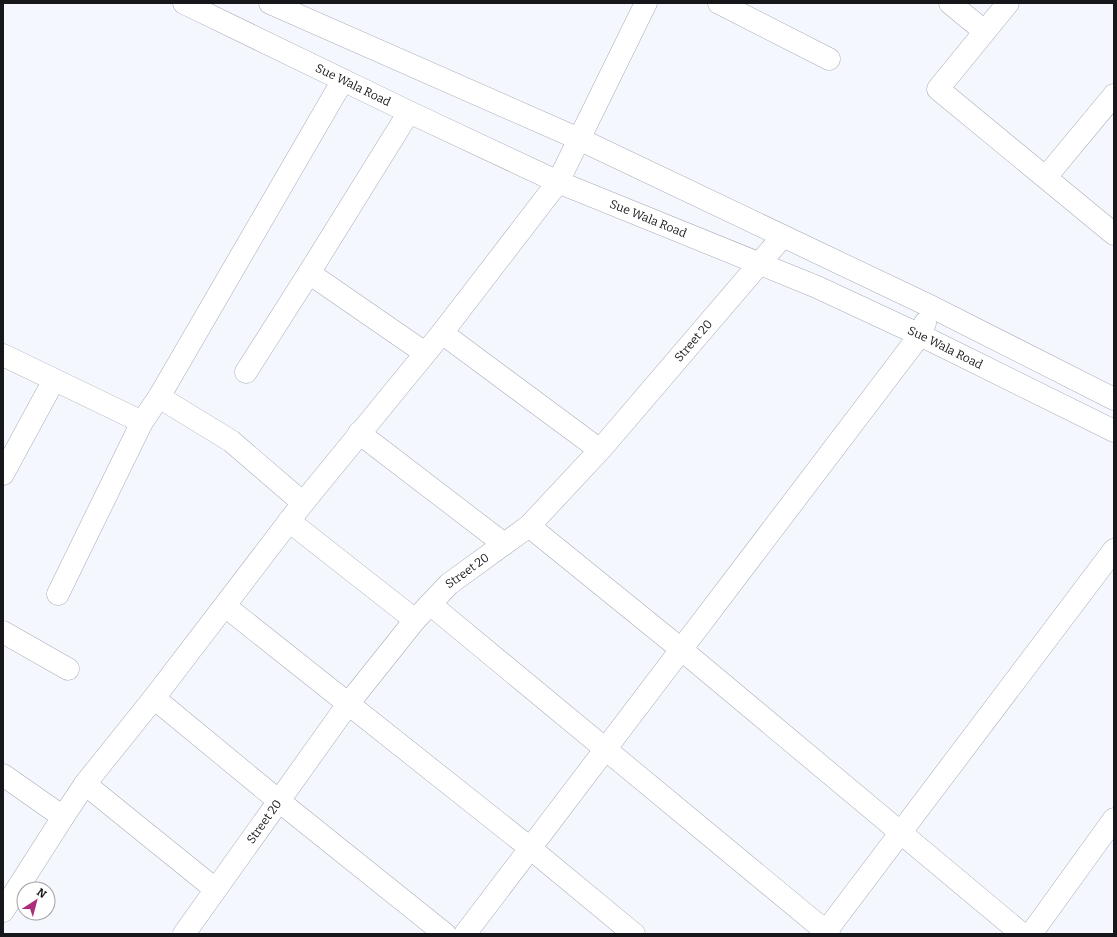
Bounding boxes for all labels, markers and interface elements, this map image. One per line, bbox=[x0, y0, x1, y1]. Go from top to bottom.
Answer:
street label: Sue Wala Road bbox=[313, 61, 393, 109]
street label: Sue Wala Road bbox=[608, 197, 689, 240]
street label: Street 20 bbox=[672, 317, 715, 365]
street label: Sue Wala Road bbox=[906, 323, 985, 372]
street label: Street 20 bbox=[443, 550, 492, 591]
street label: Street 20 bbox=[244, 797, 285, 846]
north arrow bbox=[16, 881, 56, 921]
text: N bbox=[34, 886, 49, 901]

